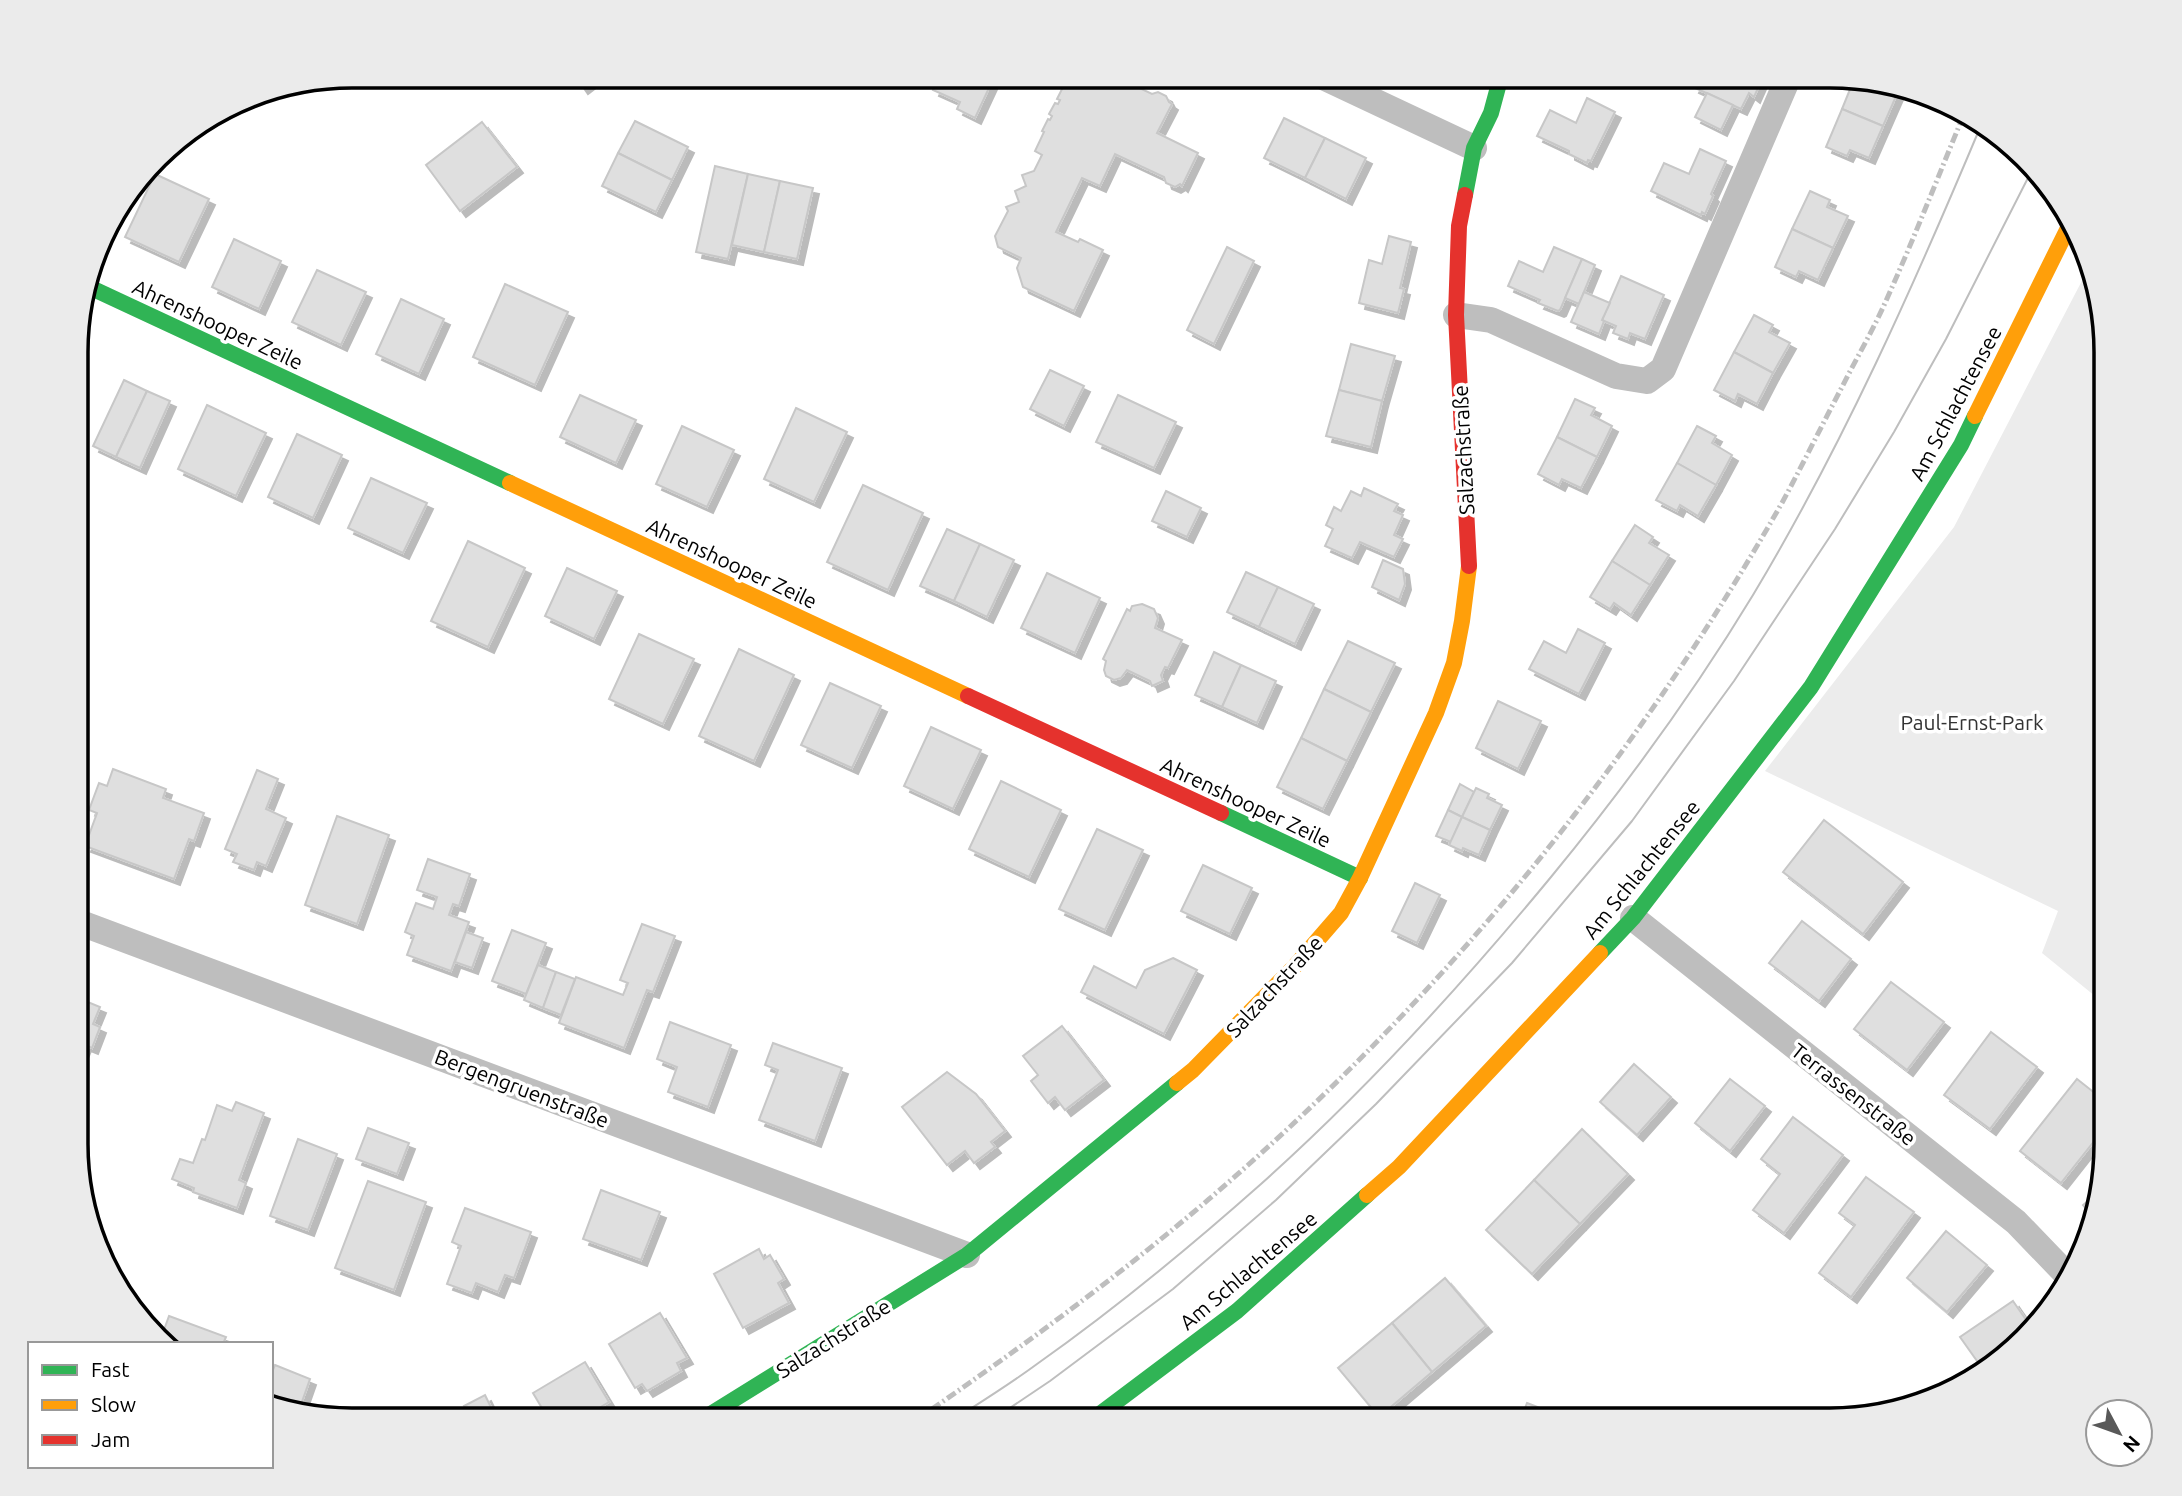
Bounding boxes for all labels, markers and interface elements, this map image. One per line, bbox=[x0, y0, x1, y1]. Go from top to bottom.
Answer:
street label: Ahrenshooper Zeile bbox=[129, 274, 307, 374]
street label: Am Schlachtensee bbox=[1904, 322, 2006, 484]
street label: Salzachstraße bbox=[1448, 385, 1478, 515]
street label: Ahrenshooper Zeile bbox=[643, 513, 821, 613]
park label: Paul-Ernst-Park bbox=[1900, 710, 2044, 734]
street label: Ahrenshooper Zeile bbox=[1157, 752, 1335, 852]
street label: Am Schlachtensee bbox=[1578, 795, 1704, 943]
street label: Salzachstraße bbox=[1221, 930, 1327, 1042]
street label: Terrassenstraße bbox=[1787, 1038, 1921, 1150]
street label: Bergengruenstraße bbox=[432, 1044, 612, 1132]
street label: Am Schlachtensee bbox=[1175, 1206, 1321, 1334]
street label: Salzachstraße bbox=[772, 1293, 894, 1383]
legend bbox=[28, 1342, 273, 1468]
text: Fast bbox=[91, 1357, 129, 1381]
text: Slow bbox=[91, 1392, 136, 1416]
north arrow bbox=[2084, 1398, 2154, 1468]
text: Jam bbox=[91, 1427, 130, 1451]
text: N bbox=[2119, 1432, 2145, 1457]

